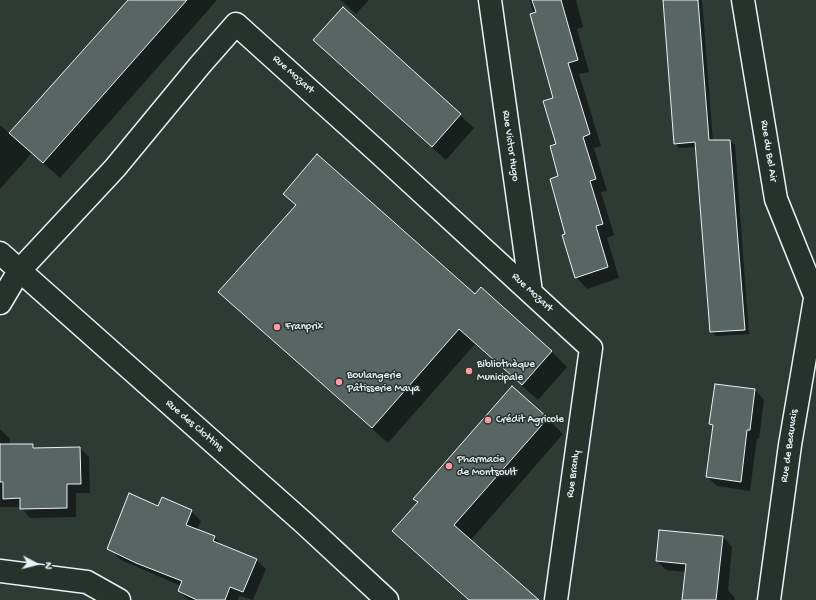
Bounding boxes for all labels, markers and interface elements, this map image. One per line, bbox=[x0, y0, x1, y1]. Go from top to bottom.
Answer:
street label: Rue Mozart bbox=[269, 53, 317, 97]
street label: Rue Victor Hugo bbox=[498, 110, 522, 182]
street label: Rue du Bel Air bbox=[757, 119, 779, 183]
street label: Rue Mozart bbox=[509, 270, 555, 316]
place label: Franprix bbox=[285, 320, 323, 334]
marker: Franprix bbox=[272, 322, 282, 332]
place label: Bibliothèque Municipale bbox=[477, 358, 535, 384]
marker: Bibliothèque Municipale bbox=[464, 366, 474, 376]
place label: Boulangerie Pâtisserie Maya bbox=[347, 369, 420, 395]
marker: Boulangerie Pâtisserie Maya bbox=[334, 377, 344, 387]
street label: Rue des Clottins bbox=[162, 397, 226, 455]
street label: Rue de Beauvais bbox=[778, 408, 802, 484]
place label: Crédit Agricole bbox=[496, 413, 564, 427]
marker: Crédit Agricole bbox=[483, 415, 493, 425]
street label: Rue Branly bbox=[564, 449, 584, 499]
place label: Pharmacie de Montsoult bbox=[457, 453, 517, 479]
marker: Pharmacie de Montsoult bbox=[444, 461, 454, 471]
north arrow bbox=[16, 544, 56, 584]
text: N bbox=[42, 561, 54, 570]

